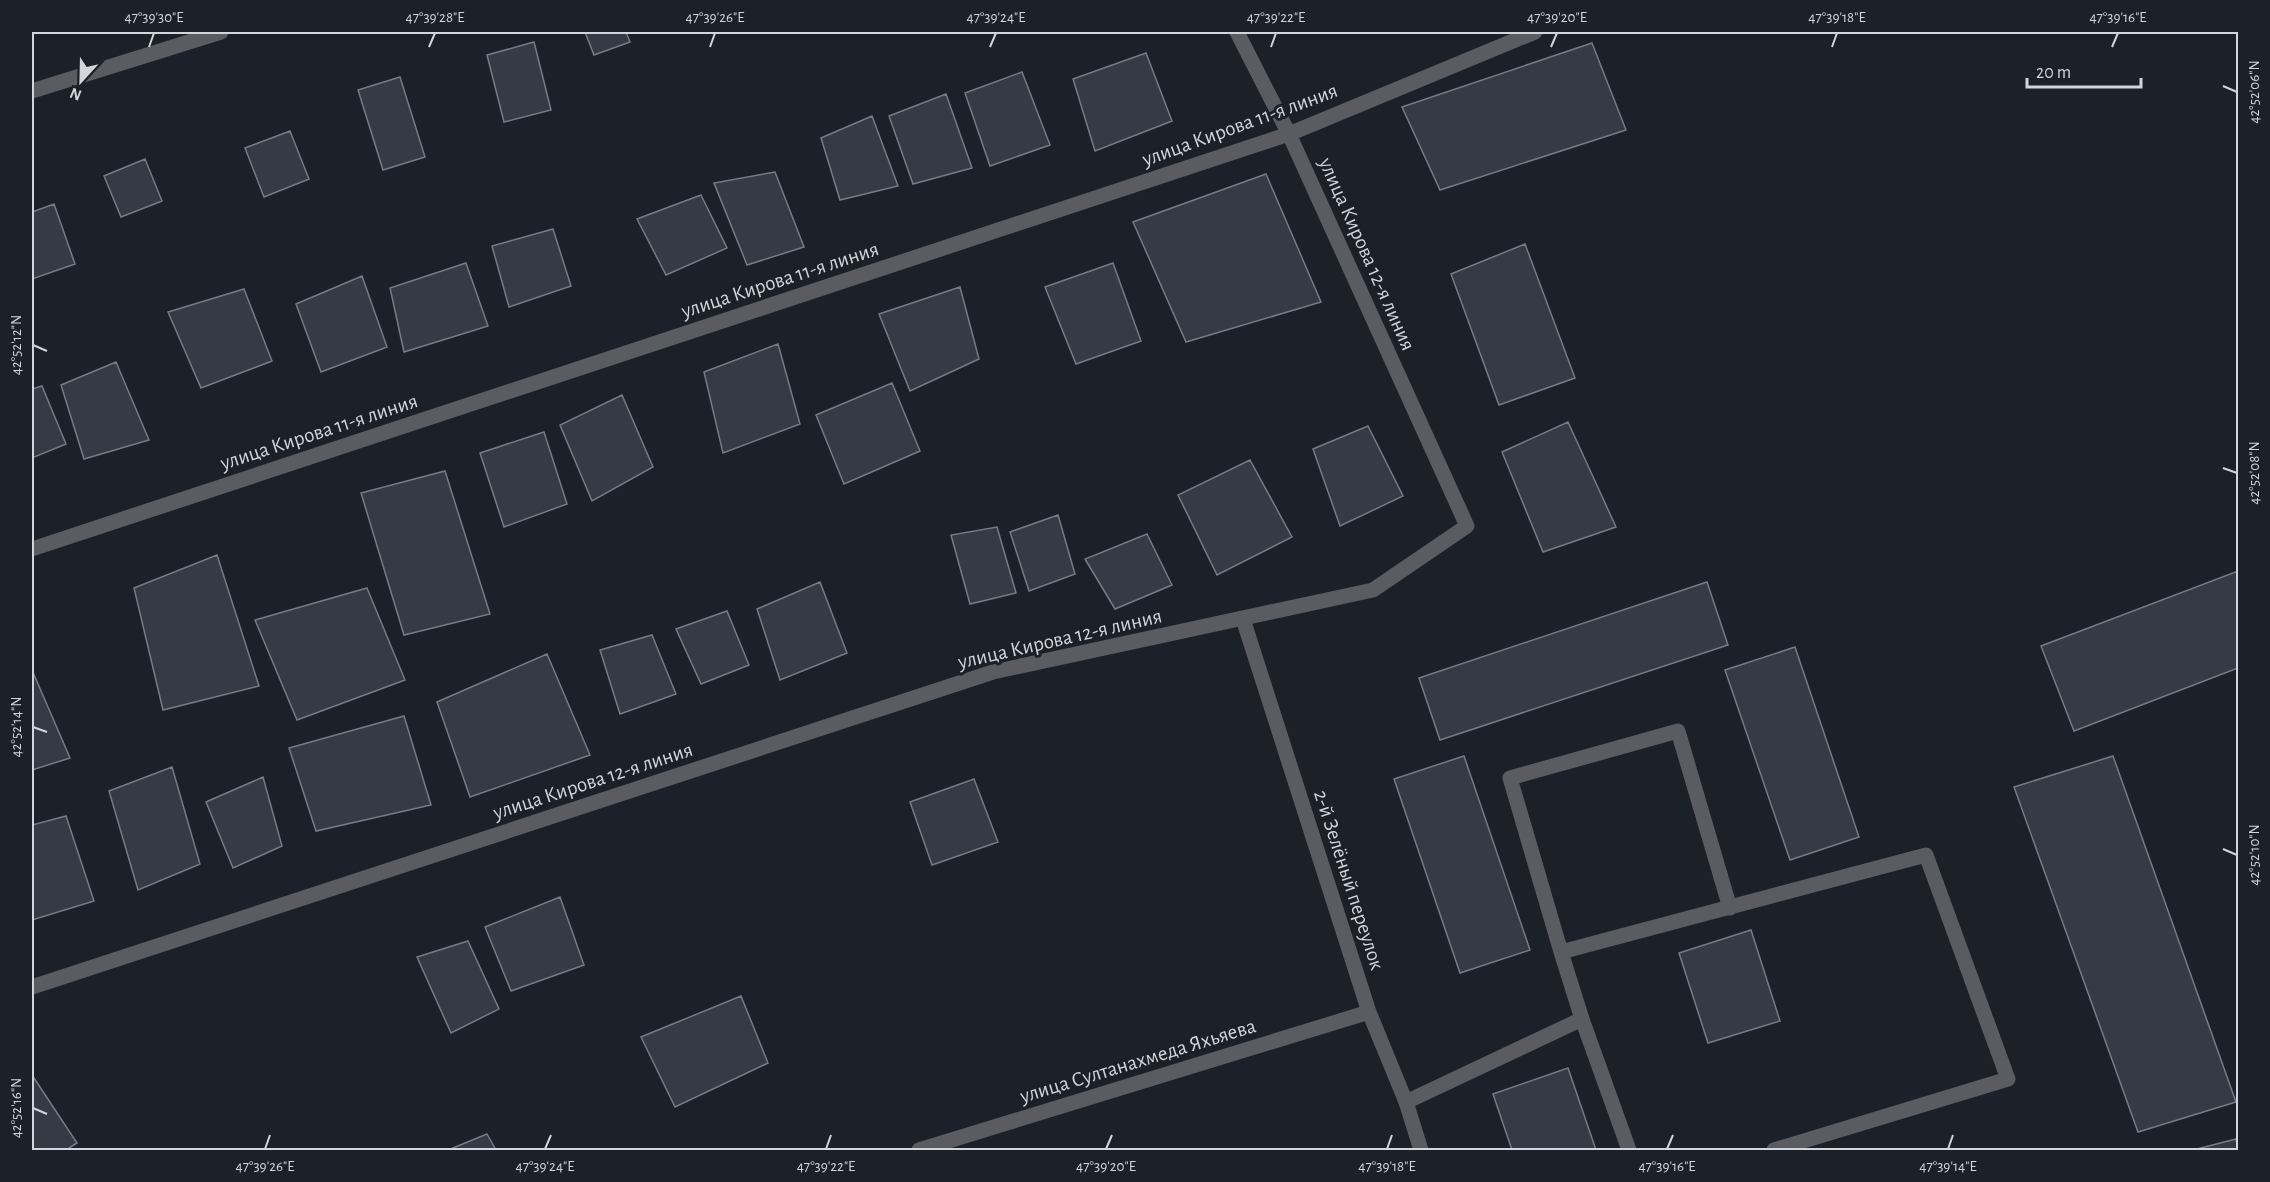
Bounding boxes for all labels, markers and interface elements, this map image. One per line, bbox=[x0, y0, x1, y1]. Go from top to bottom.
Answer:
text: 47°39'30"E bbox=[124, 10, 184, 25]
text: 47°39'28"E bbox=[406, 10, 464, 25]
text: 47°39'26"E bbox=[686, 10, 744, 25]
text: 47°39'24"E bbox=[966, 10, 1026, 25]
text: 47°39'22"E bbox=[1247, 10, 1305, 25]
text: 47°39'20"E bbox=[1527, 10, 1587, 25]
text: 47°39'18"E bbox=[1808, 10, 1866, 25]
text: 47°39'16"E bbox=[2089, 10, 2147, 25]
north arrow bbox=[51, 51, 111, 111]
scale bar bbox=[2027, 51, 2141, 89]
text: 42°52'06"N bbox=[2247, 60, 2262, 124]
text: 20 m bbox=[2036, 64, 2071, 82]
street label: улица Кирова 11-я линия bbox=[1139, 80, 1340, 170]
text: N bbox=[68, 84, 84, 103]
street label: улица Кирова 12-я линия bbox=[1315, 154, 1419, 354]
street label: улица Кирова 11-я линия bbox=[678, 238, 881, 322]
text: 42°52'12"N bbox=[9, 315, 24, 375]
street label: улица Кирова 11-я линия bbox=[217, 390, 420, 474]
text: 42°52'08"N bbox=[2247, 441, 2262, 505]
street label: улица Кирова 12-я линия bbox=[955, 605, 1164, 673]
text: 42°52'14"N bbox=[9, 697, 24, 757]
street label: улица Кирова 12-я линия bbox=[490, 739, 695, 824]
street label: 2-й Зелёный переулок bbox=[1310, 788, 1388, 973]
text: 42°52'10"N bbox=[2247, 824, 2262, 886]
street label: улица Султанахмеда Яхьяева bbox=[1017, 1015, 1259, 1107]
text: 42°52'16"N bbox=[9, 1078, 24, 1138]
text: 47°39'26"E bbox=[236, 1159, 294, 1174]
text: 47°39'24"E bbox=[515, 1159, 575, 1174]
text: 47°39'22"E bbox=[797, 1159, 855, 1174]
text: 47°39'20"E bbox=[1076, 1159, 1136, 1174]
text: 47°39'18"E bbox=[1358, 1159, 1416, 1174]
text: 47°39'16"E bbox=[1638, 1159, 1696, 1174]
text: 47°39'14"E bbox=[1919, 1159, 1977, 1174]

